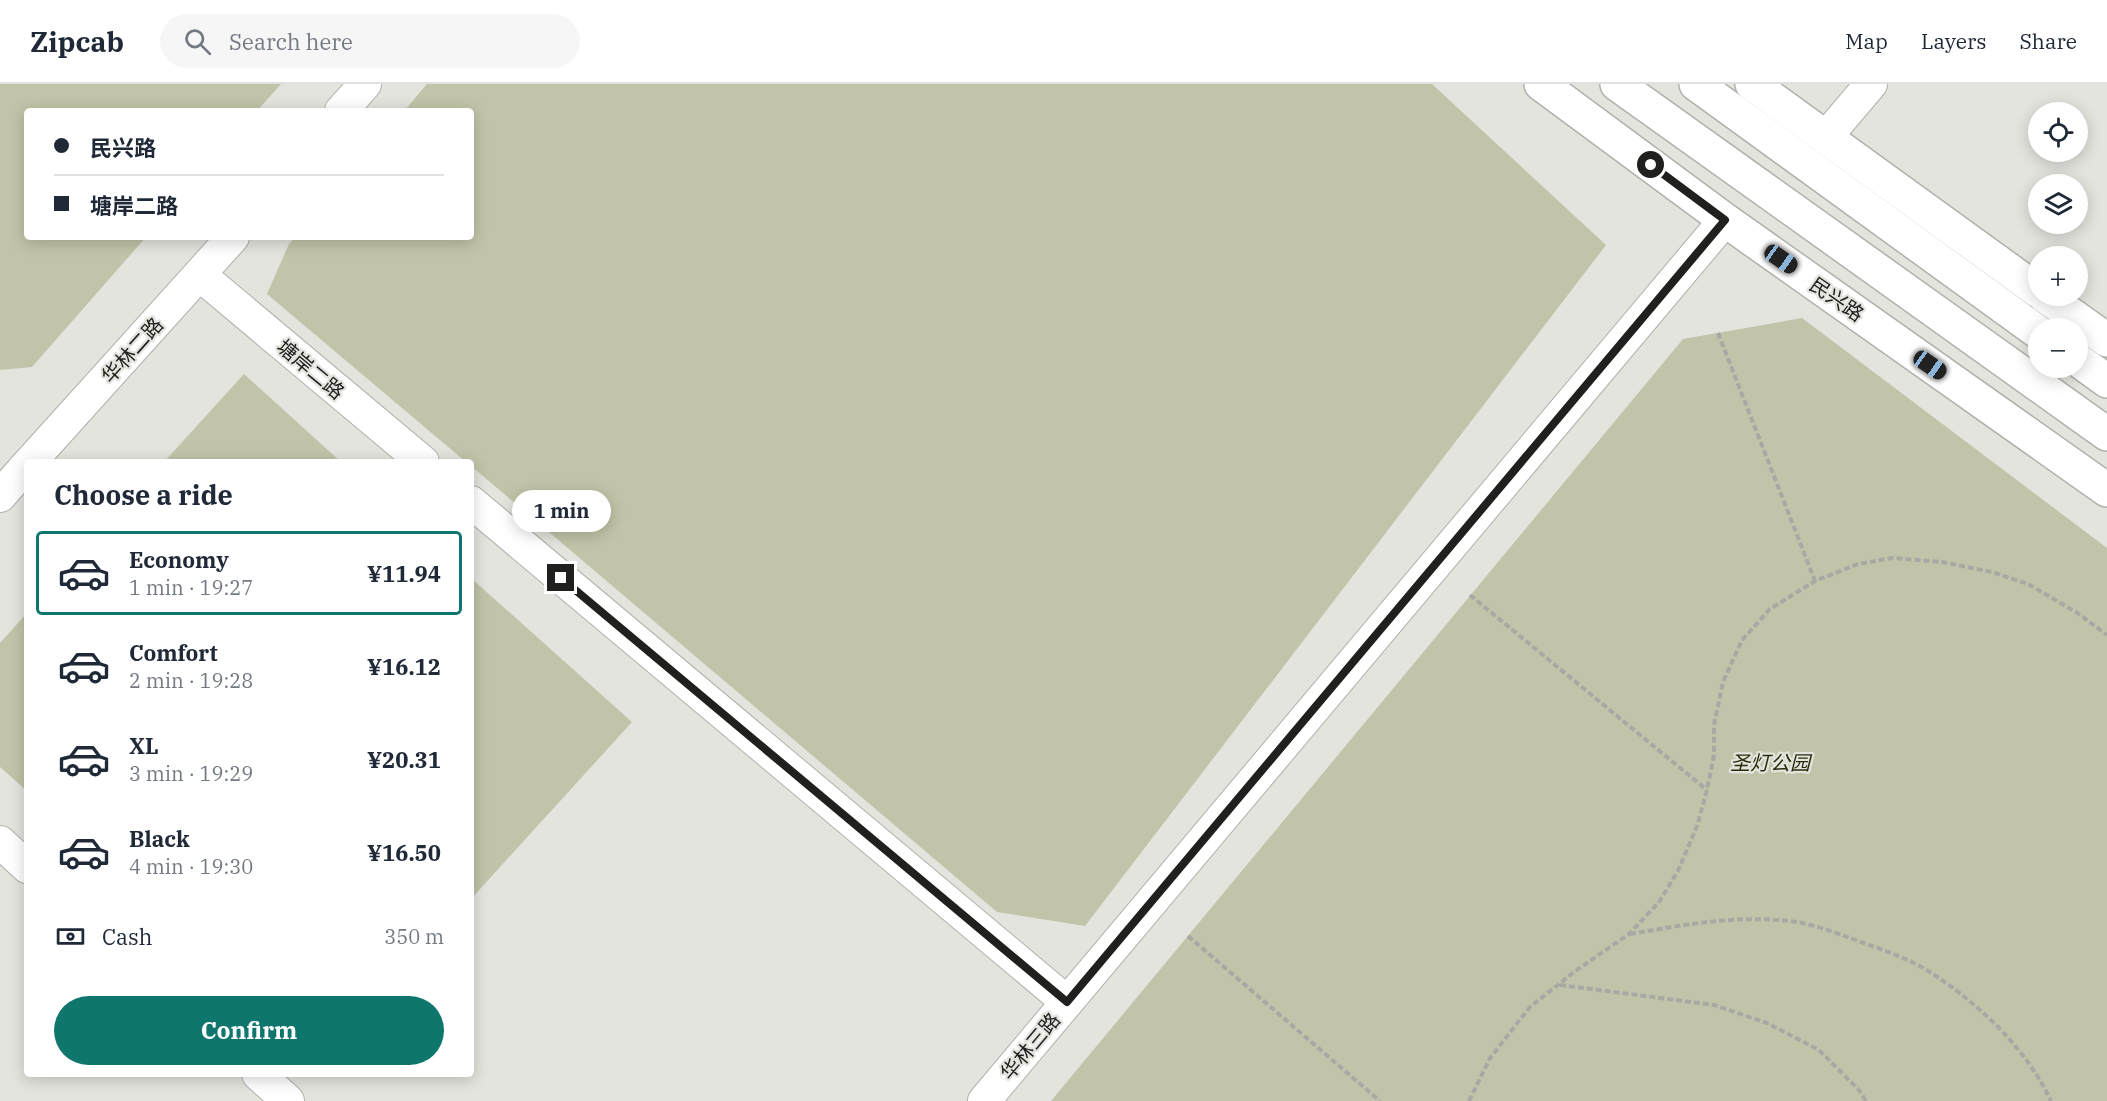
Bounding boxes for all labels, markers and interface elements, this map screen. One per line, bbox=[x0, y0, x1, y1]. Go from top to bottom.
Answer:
search box bbox=[160, 14, 580, 68]
text: Zipcab bbox=[30, 23, 124, 60]
icon: search bbox=[181, 25, 214, 58]
text: Search here bbox=[229, 27, 353, 56]
text: Map bbox=[1845, 27, 1888, 55]
text: Layers bbox=[1921, 27, 1987, 55]
text: Share bbox=[2020, 27, 2077, 55]
map controls bbox=[2028, 102, 2088, 378]
button: locate bbox=[2028, 102, 2088, 162]
text: 民兴路 bbox=[90, 133, 156, 162]
route start bbox=[1637, 151, 1664, 178]
button: layers bbox=[2028, 174, 2088, 234]
text: 塘岸二路 bbox=[90, 191, 178, 220]
car bbox=[1761, 241, 1801, 277]
button: + bbox=[2028, 246, 2088, 306]
street label: 民兴路 bbox=[1805, 271, 1869, 327]
street label: 华林二路 bbox=[95, 311, 169, 389]
button: − bbox=[2028, 318, 2088, 378]
street label: 塘岸二路 bbox=[272, 333, 350, 405]
car bbox=[1910, 347, 1950, 383]
text: Choose a ride bbox=[54, 477, 233, 512]
callout: 1 min bbox=[512, 491, 610, 533]
text: 1 min bbox=[534, 497, 590, 524]
text: Economy bbox=[129, 545, 229, 574]
icon: car bbox=[57, 546, 111, 600]
text: ¥11.94 bbox=[367, 559, 441, 588]
route end bbox=[547, 564, 574, 591]
text: 1 min · 19:27 bbox=[129, 574, 253, 601]
text: Comfort bbox=[129, 638, 218, 667]
icon: car bbox=[57, 639, 111, 693]
text: ¥16.12 bbox=[367, 652, 441, 681]
text: 2 min · 19:28 bbox=[129, 667, 253, 694]
text: XL bbox=[129, 731, 159, 760]
icon: car bbox=[57, 732, 111, 786]
text: ¥20.31 bbox=[367, 745, 441, 774]
park label: 圣灯公园 bbox=[1730, 749, 1813, 776]
text: 3 min · 19:29 bbox=[129, 760, 253, 787]
text: Black bbox=[129, 824, 190, 853]
icon: car bbox=[57, 825, 111, 879]
text: ¥16.50 bbox=[367, 838, 441, 867]
text: 4 min · 19:30 bbox=[129, 853, 253, 880]
icon: cash bbox=[54, 920, 87, 953]
text: Cash bbox=[102, 922, 153, 951]
text: 350 m bbox=[384, 923, 444, 950]
button: Confirm bbox=[54, 996, 444, 1065]
street label: 华林三路 bbox=[994, 1007, 1066, 1085]

